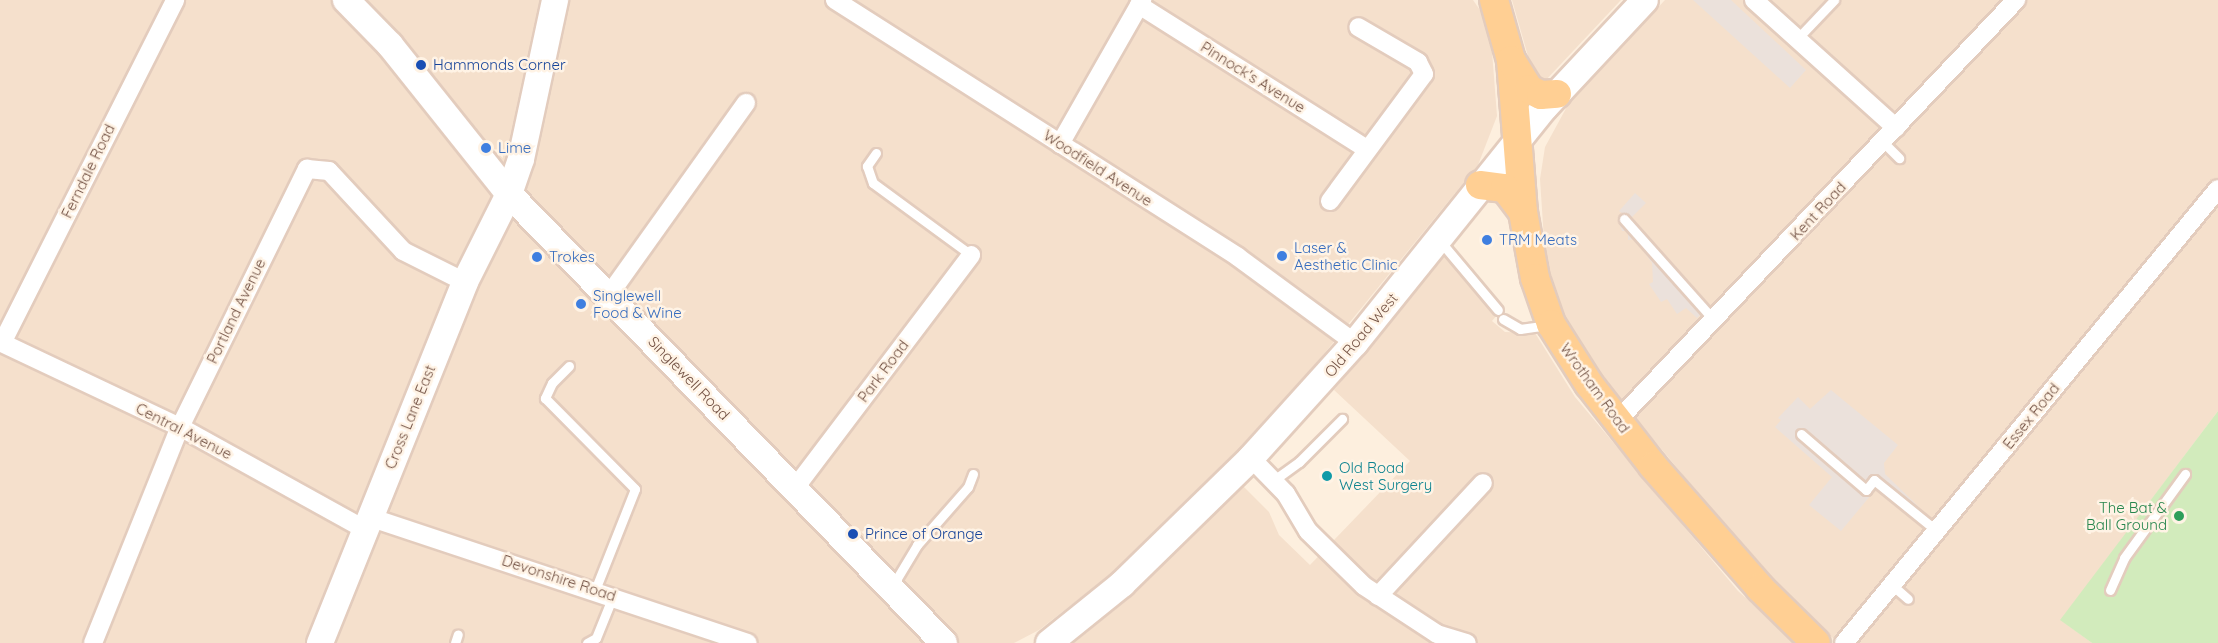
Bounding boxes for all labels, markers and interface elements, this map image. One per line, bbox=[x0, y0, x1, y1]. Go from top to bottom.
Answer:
street label: Pinnock's Avenue bbox=[1197, 38, 1309, 116]
place label: Hammonds Corner bbox=[433, 56, 566, 74]
marker: Hammonds Corner bbox=[414, 58, 428, 72]
street label: Ferndale Road bbox=[57, 121, 119, 221]
street label: Woodfield Avenue bbox=[1040, 126, 1156, 210]
place label: Lime bbox=[498, 139, 531, 157]
marker: Lime bbox=[479, 141, 493, 155]
street label: Kent Road bbox=[1786, 178, 1850, 244]
place label: TRM Meats bbox=[1499, 231, 1577, 249]
marker: TRM Meats bbox=[1480, 233, 1494, 247]
place label: Laser & Aesthetic Clinic bbox=[1294, 238, 1398, 273]
place label: Trokes bbox=[549, 248, 595, 266]
marker: Laser & Aesthetic Clinic bbox=[1275, 249, 1289, 263]
marker: Trokes bbox=[530, 250, 544, 264]
street label: Portland Avenue bbox=[203, 256, 269, 366]
place label: Singlewell Food & Wine bbox=[593, 286, 682, 321]
street label: Old Road West bbox=[1321, 289, 1401, 381]
marker: Singlewell Food & Wine bbox=[574, 297, 588, 311]
street label: Singlewell Road bbox=[645, 332, 733, 424]
street label: Park Road bbox=[854, 336, 912, 406]
street label: Wrotham Road bbox=[1556, 340, 1634, 436]
street label: Cross Lane East bbox=[381, 362, 439, 472]
street label: Essex Road bbox=[1999, 379, 2063, 453]
street label: Central Avenue bbox=[133, 399, 235, 463]
place label: Old Road West Surgery bbox=[1339, 458, 1432, 493]
marker: Old Road West Surgery bbox=[1320, 469, 1334, 483]
place label: The Bat & Ball Ground bbox=[2086, 498, 2167, 533]
marker: The Bat & Ball Ground bbox=[2172, 509, 2186, 523]
place label: Prince of Orange bbox=[865, 525, 983, 543]
marker: Prince of Orange bbox=[846, 527, 860, 541]
street label: Devonshire Road bbox=[500, 551, 618, 605]

